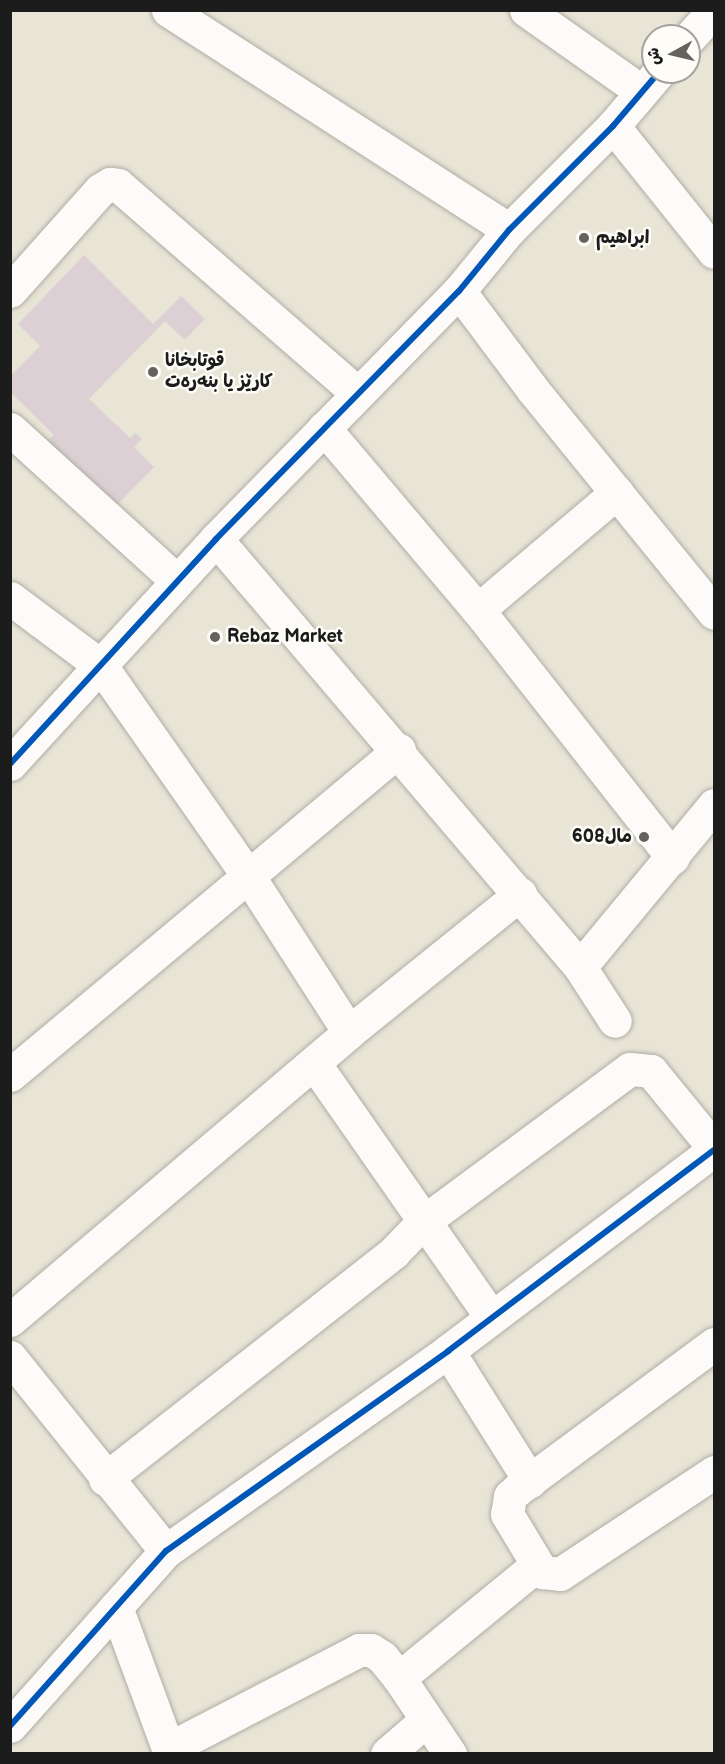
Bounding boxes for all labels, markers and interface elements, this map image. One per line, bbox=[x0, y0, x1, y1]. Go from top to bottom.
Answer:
north arrow bbox=[641, 24, 701, 84]
text: ش bbox=[644, 46, 665, 66]
place label: ابراهيم bbox=[596, 227, 649, 249]
marker: ابراهيم bbox=[577, 231, 591, 245]
place label: قوتابخانا کارێز یا بنەرەت bbox=[165, 351, 273, 394]
marker: قوتابخانا کارێز یا بنەرەت bbox=[146, 365, 160, 379]
place label: Rebaz Market bbox=[227, 626, 343, 648]
marker: Rebaz Market bbox=[208, 630, 222, 644]
place label: مال608 bbox=[572, 826, 632, 848]
marker: مال608 bbox=[637, 830, 651, 844]

